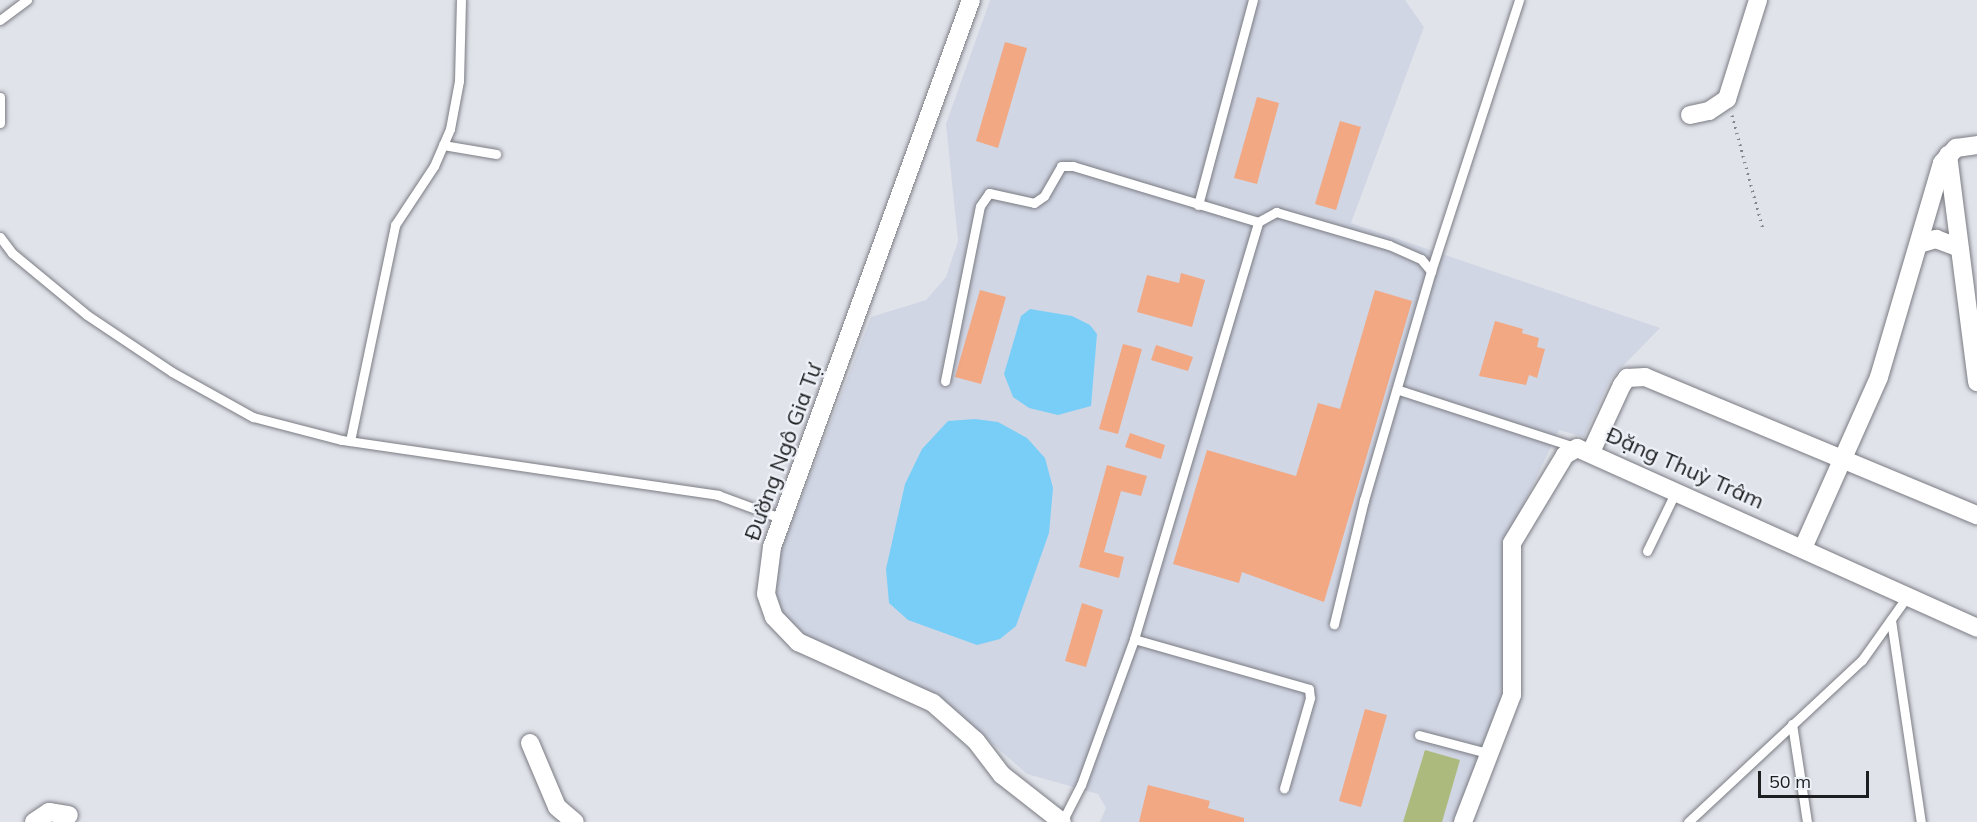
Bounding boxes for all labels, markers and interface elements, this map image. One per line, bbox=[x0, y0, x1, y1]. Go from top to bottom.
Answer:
street label: Đường Ngô Gia Tự bbox=[739, 360, 827, 544]
street label: Đặng Thuỳ Trâm bbox=[1602, 421, 1768, 515]
scale bar bbox=[1761, 759, 1872, 797]
text: 50 m bbox=[1769, 770, 1811, 793]

